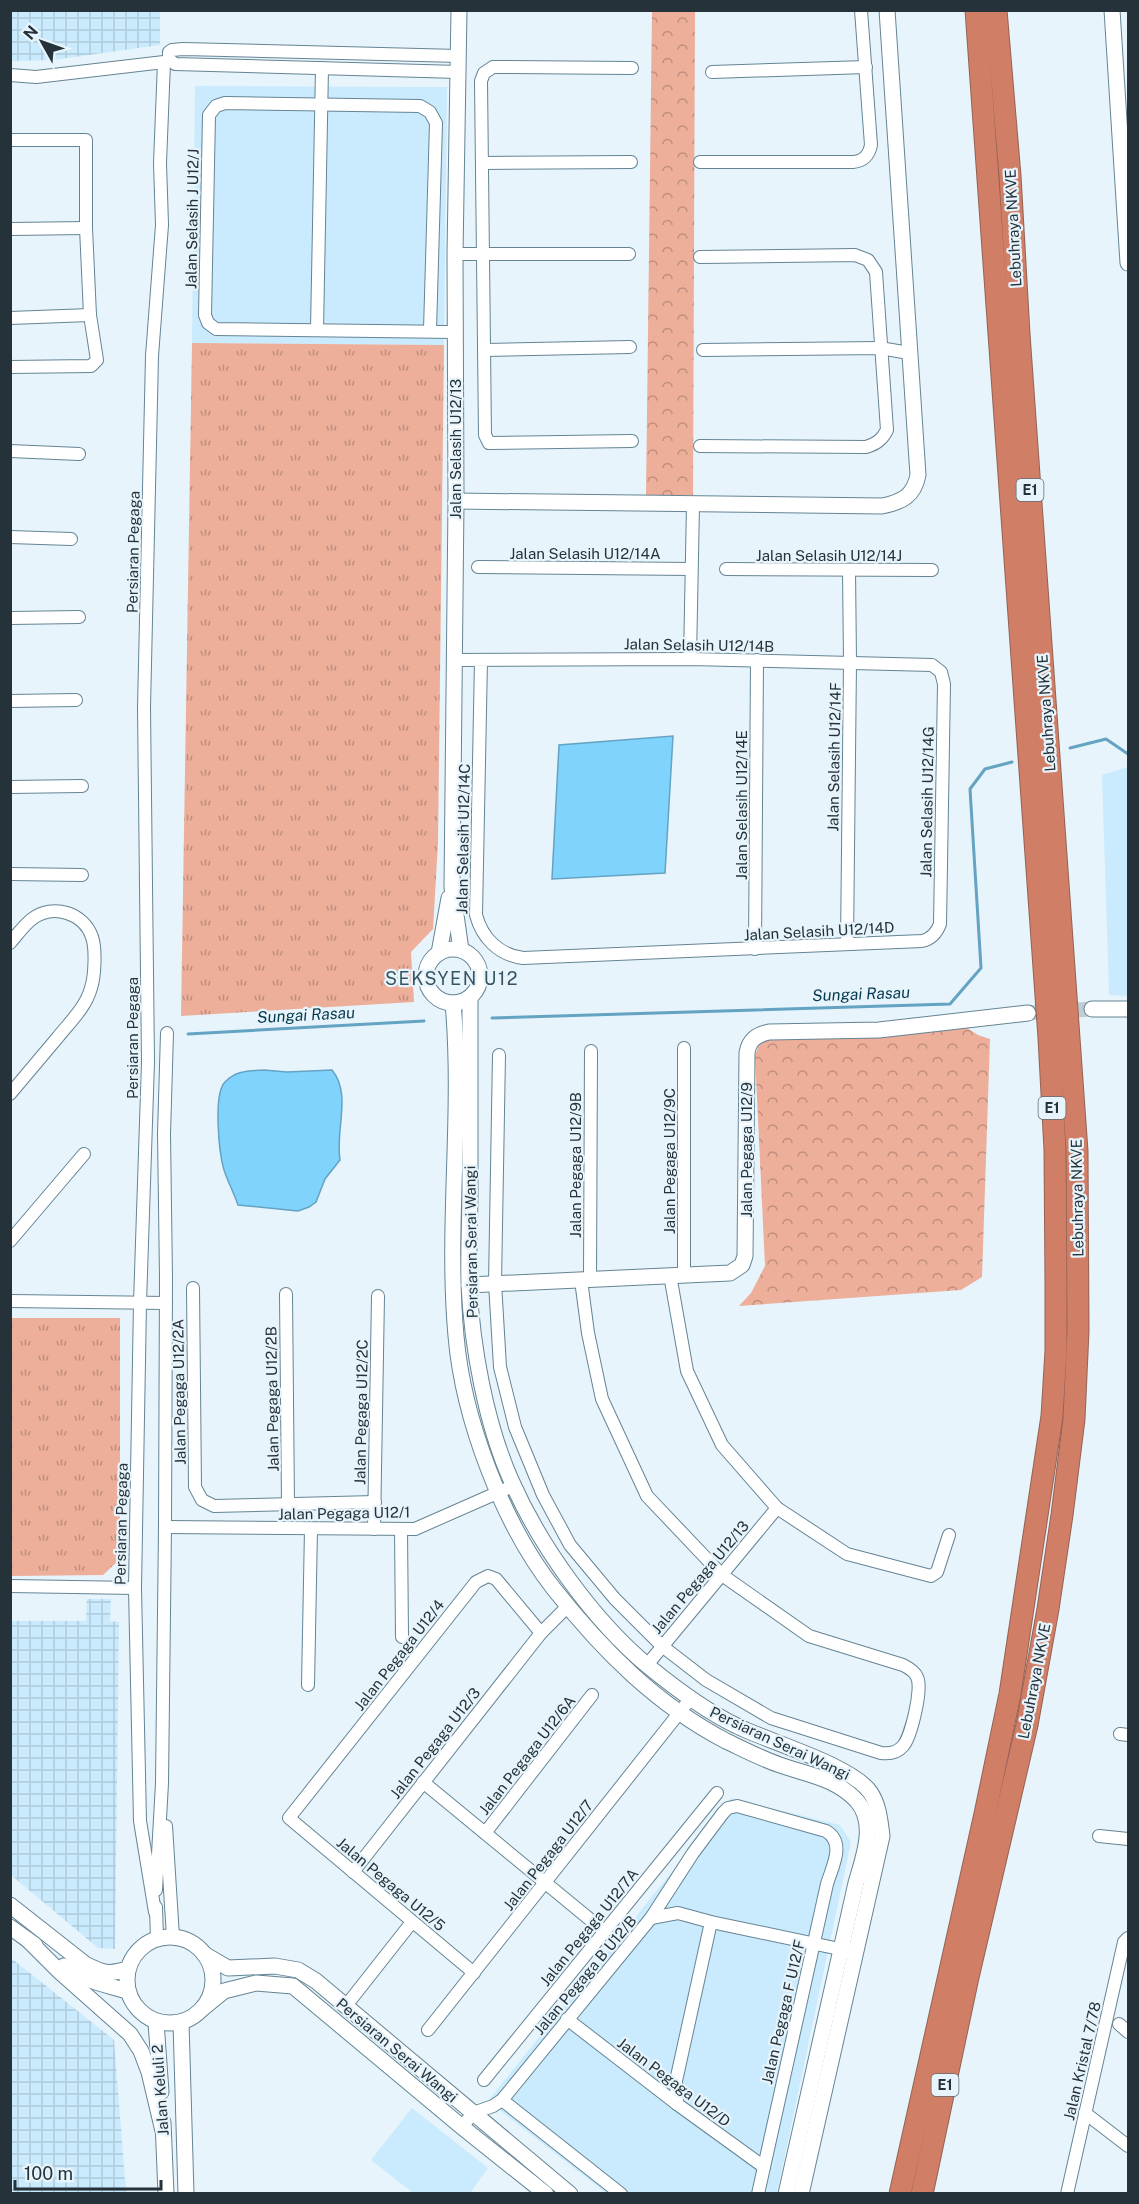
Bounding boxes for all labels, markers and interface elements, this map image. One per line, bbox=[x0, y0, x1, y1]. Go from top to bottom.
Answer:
north arrow bbox=[12, 12, 72, 72]
text: N bbox=[20, 22, 42, 44]
street label: Jalan Selasih J U12/J bbox=[182, 149, 202, 289]
street label: Lebuhraya NKVE bbox=[1001, 169, 1025, 287]
street label: Jalan Selasih U12/13 bbox=[447, 379, 464, 519]
road number: E1 bbox=[1016, 479, 1044, 501]
street label: Persiaran Pegaga bbox=[123, 491, 143, 613]
street label: Jalan Selasih U12/14A bbox=[509, 545, 661, 562]
street label: Jalan Selasih U12/14J bbox=[756, 547, 902, 564]
street label: Jalan Selasih U12/14B bbox=[624, 635, 774, 655]
street label: Lebuhraya NKVE bbox=[1033, 654, 1059, 772]
street label: Jalan Selasih U12/14F bbox=[824, 682, 844, 832]
street label: Jalan Selasih U12/14G bbox=[917, 726, 937, 878]
street label: Jalan Selasih U12/14E bbox=[733, 730, 750, 880]
street label: Jalan Selasih U12/14C bbox=[453, 763, 473, 915]
street label: Jalan Selasih U12/14D bbox=[743, 919, 895, 943]
district label: SEKSYEN U12 bbox=[385, 968, 519, 989]
street label: Persiaran Pegaga bbox=[124, 977, 141, 1099]
water label: Sungai Rasau bbox=[812, 983, 910, 1005]
water label: Sungai Rasau bbox=[257, 1003, 355, 1027]
street label: Jalan Pegaga U12/9 bbox=[738, 1082, 755, 1218]
street label: Jalan Pegaga U12/9C bbox=[661, 1088, 678, 1234]
street label: Jalan Pegaga U12/9B bbox=[567, 1092, 584, 1238]
road number: E1 bbox=[1038, 1097, 1066, 1119]
street label: Lebuhraya NKVE bbox=[1067, 1139, 1087, 1257]
street label: Persiaran Serai Wangi bbox=[461, 1166, 481, 1318]
street label: Jalan Pegaga U12/2A bbox=[169, 1319, 189, 1465]
street label: Jalan Pegaga U12/2B bbox=[262, 1326, 282, 1472]
street label: Jalan Pegaga U12/2C bbox=[351, 1339, 371, 1485]
street label: Persiaran Pegaga bbox=[111, 1463, 131, 1585]
street label: Jalan Pegaga U12/1 bbox=[278, 1503, 410, 1523]
street label: Jalan Pegaga U12/13 bbox=[648, 1517, 752, 1637]
street label: Jalan Pegaga U12/4 bbox=[351, 1596, 447, 1714]
street label: Lebuhraya NKVE bbox=[1014, 1622, 1054, 1740]
street label: Jalan Pegaga U12/3 bbox=[387, 1684, 483, 1802]
street label: Jalan Pegaga U12/6A bbox=[475, 1692, 579, 1818]
street label: Persiaran Serai Wangi bbox=[707, 1703, 853, 1783]
street label: Jalan Pegaga U12/7 bbox=[500, 1796, 596, 1914]
street label: Jalan Pegaga U12/5 bbox=[333, 1834, 449, 1934]
street label: Jalan Pegaga U12/7A bbox=[536, 1865, 642, 1989]
street label: Jalan Pegaga B U12/B bbox=[530, 1912, 640, 2038]
street label: Jalan Pegaga F U12/F bbox=[758, 1938, 808, 2086]
street label: Persiaran Serai Wangi bbox=[333, 1994, 461, 2106]
street label: Jalan Kristal 7/78 bbox=[1060, 2000, 1104, 2122]
street label: Jalan Pegaga U12/D bbox=[614, 2034, 734, 2130]
street label: Jalan Keluli 2 bbox=[148, 2044, 172, 2136]
road number: E1 bbox=[932, 2074, 958, 2096]
scale bar bbox=[15, 2153, 160, 2191]
text: 100 m bbox=[24, 2163, 73, 2184]

